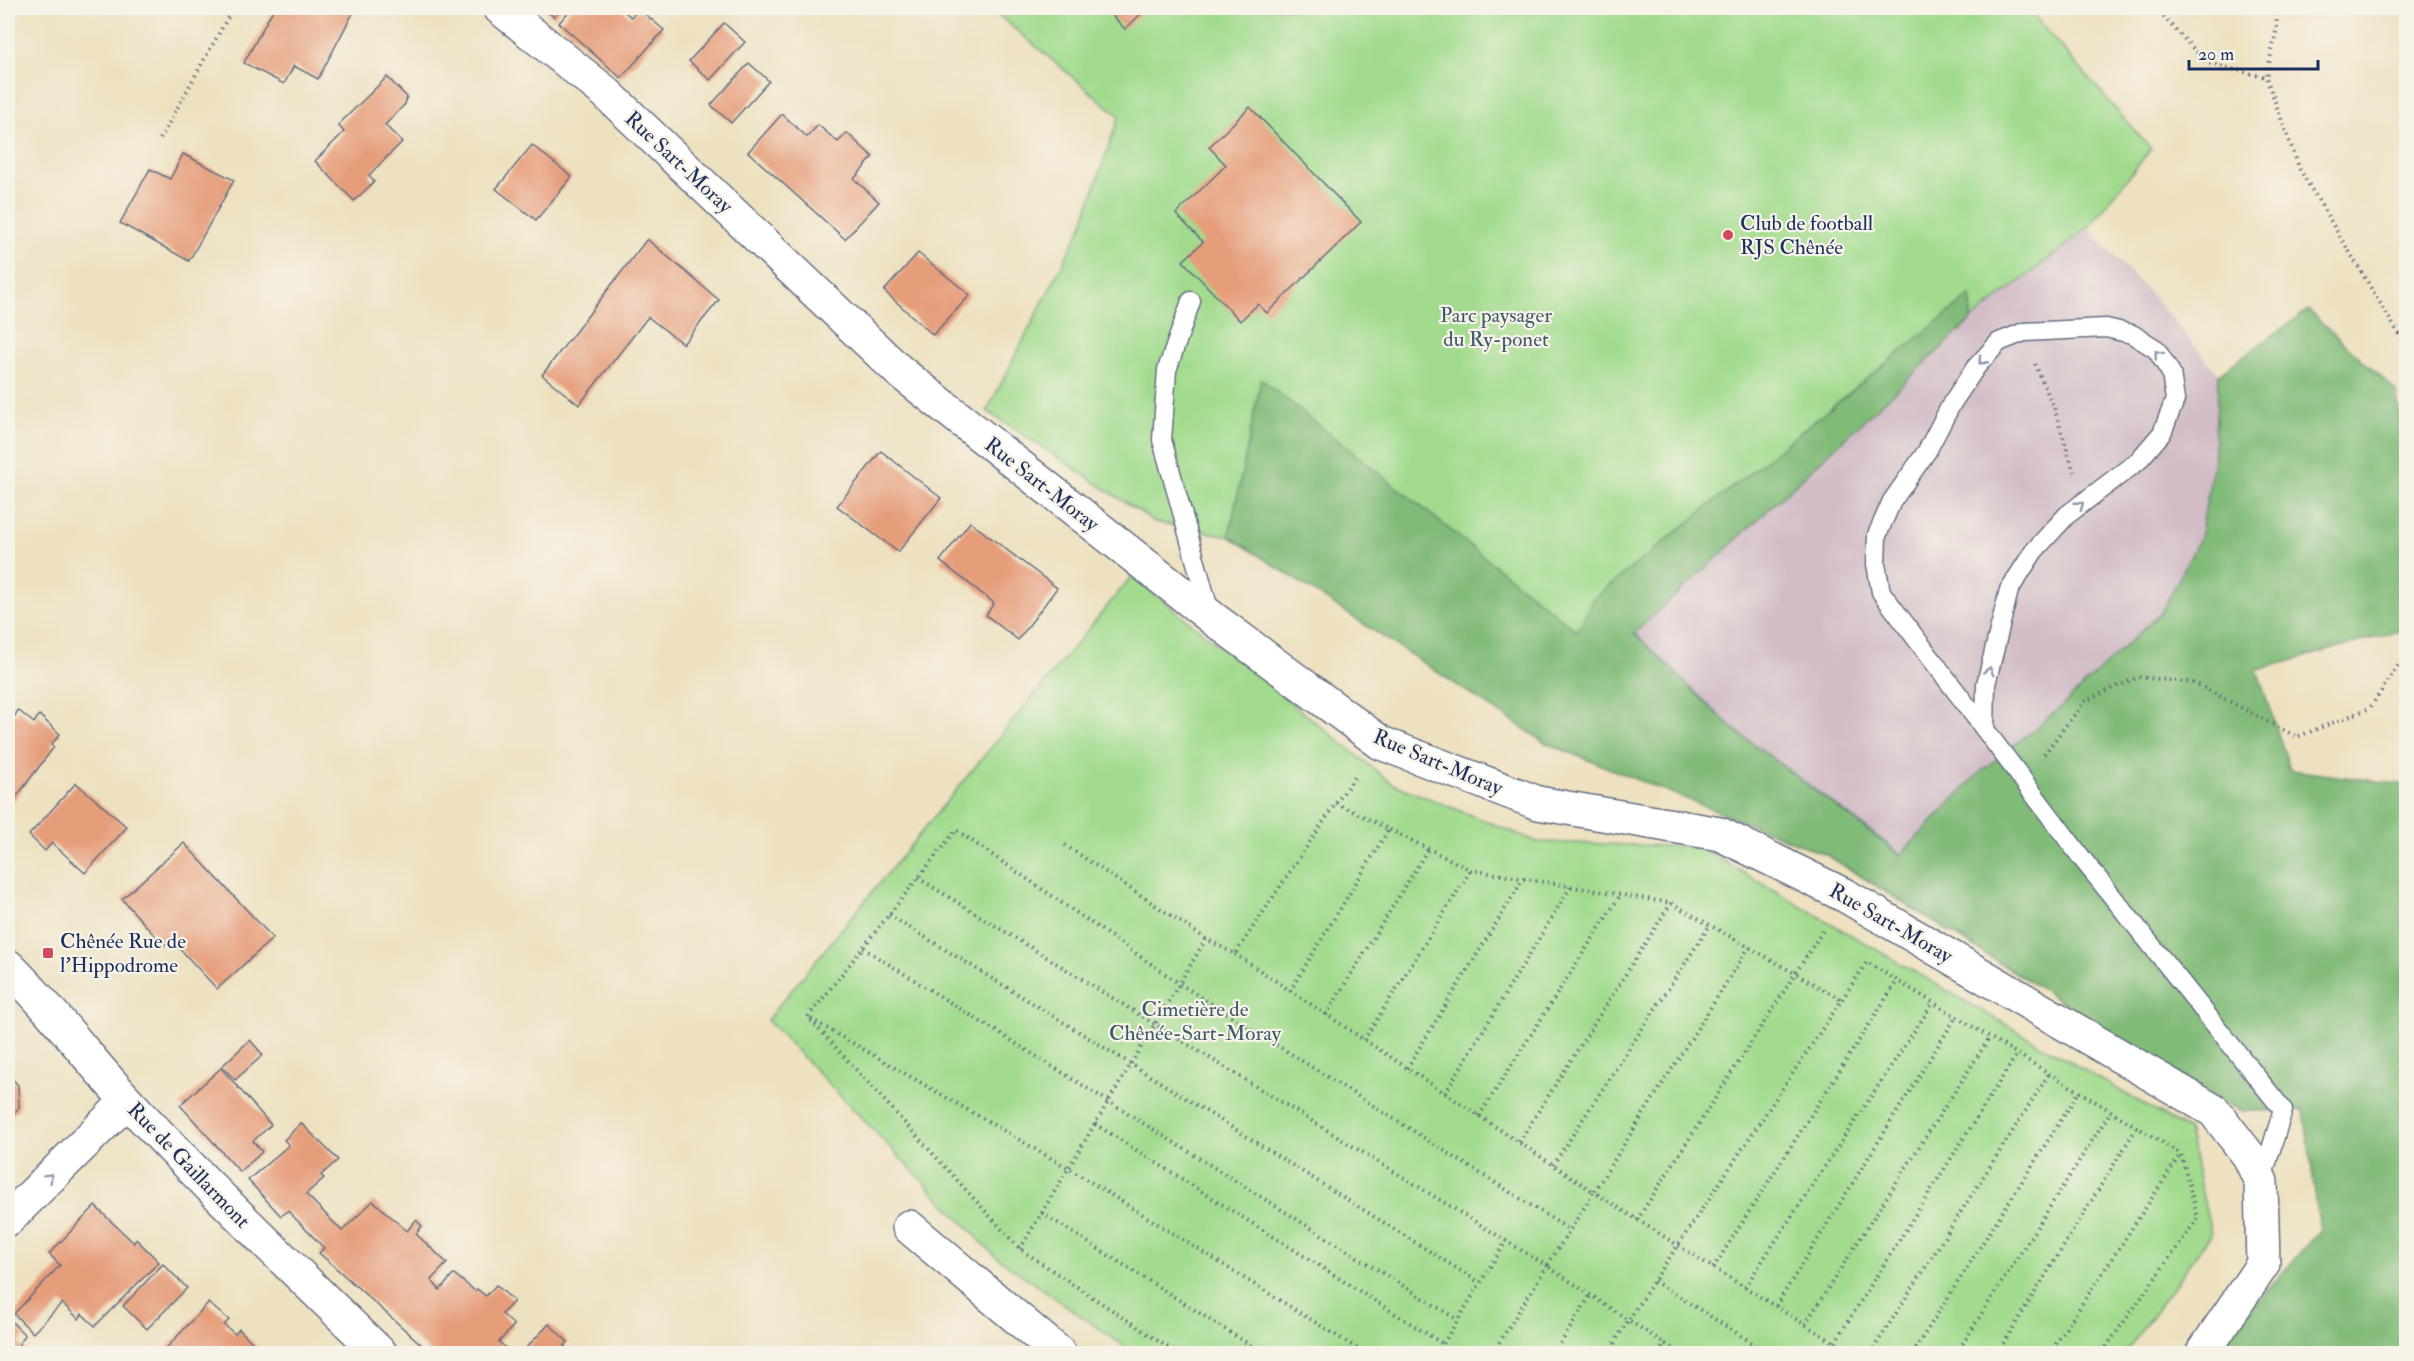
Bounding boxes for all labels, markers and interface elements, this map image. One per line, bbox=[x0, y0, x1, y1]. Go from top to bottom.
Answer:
scale bar bbox=[2189, 33, 2318, 71]
text: 20 m bbox=[2198, 43, 2234, 66]
street label: Rue Sart-Moray bbox=[619, 105, 739, 220]
place label: Club de football RJS Chênée bbox=[1740, 210, 1874, 261]
marker: Club de football RJS Chênée bbox=[1721, 228, 1735, 242]
park label: Parc paysager du Ry-ponet bbox=[1440, 302, 1552, 353]
one-way arrow bbox=[2155, 350, 2166, 361]
one-way arrow bbox=[1978, 354, 1989, 364]
street label: Rue Sart-Moray bbox=[979, 431, 1105, 538]
one-way arrow bbox=[2073, 501, 2084, 512]
one-way arrow bbox=[1982, 666, 1995, 676]
street label: Rue Sart-Moray bbox=[1369, 723, 1507, 802]
street label: Rue Sart-Moray bbox=[1824, 877, 1958, 970]
place label: Chênée Rue de l'Hippodrome bbox=[60, 928, 186, 979]
marker: Chênée Rue de l'Hippodrome bbox=[41, 946, 55, 960]
park label: Cimetière de Chênée-Sart-Moray bbox=[1109, 996, 1282, 1047]
street label: Rue de Gaillarmont bbox=[121, 1096, 256, 1234]
one-way arrow bbox=[42, 1174, 53, 1185]

